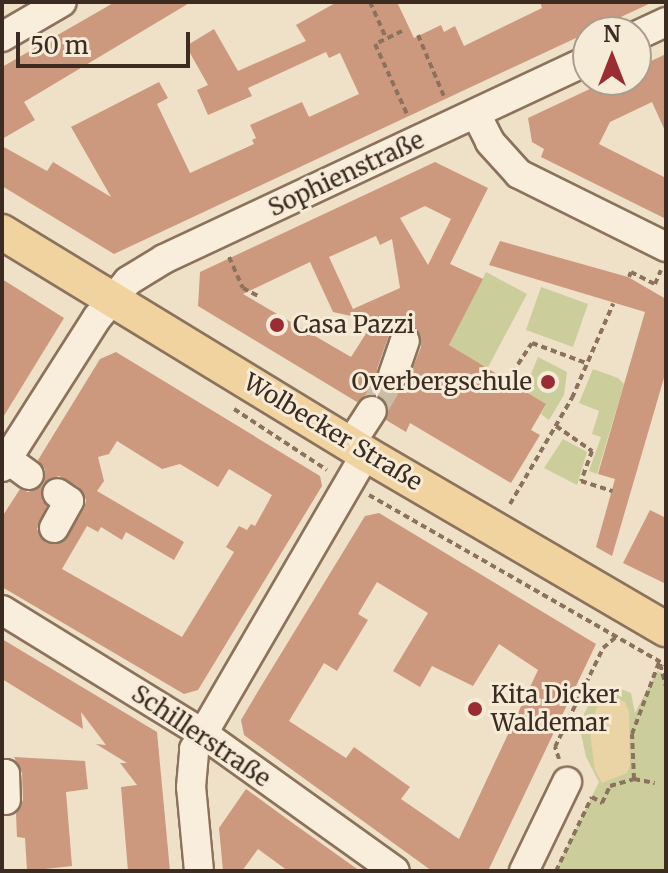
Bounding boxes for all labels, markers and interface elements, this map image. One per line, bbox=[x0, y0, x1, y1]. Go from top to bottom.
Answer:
scale bar bbox=[20, 16, 194, 66]
north arrow bbox=[572, 16, 652, 96]
text: N bbox=[603, 20, 621, 48]
text: 50 m bbox=[30, 30, 89, 61]
street label: Sophienstraße bbox=[264, 125, 428, 223]
place label: Casa Pazzi bbox=[293, 311, 415, 339]
marker: Casa Pazzi bbox=[268, 316, 286, 334]
street label: Wolbecker Straße bbox=[239, 367, 427, 497]
place label: Overbergschule bbox=[352, 368, 532, 396]
marker: Overbergschule bbox=[539, 373, 557, 391]
street label: Schillerstraße bbox=[126, 679, 276, 793]
place label: Kita Dicker Waldemar bbox=[491, 681, 619, 737]
marker: Kita Dicker Waldemar bbox=[466, 700, 484, 718]

